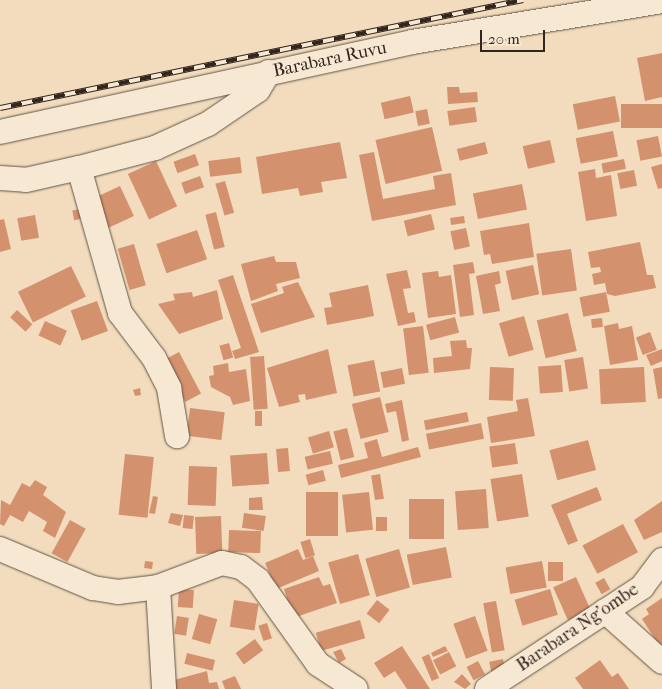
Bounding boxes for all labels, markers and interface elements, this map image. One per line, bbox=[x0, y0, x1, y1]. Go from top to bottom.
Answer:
scale bar bbox=[482, 20, 547, 52]
text: 20 m bbox=[488, 30, 520, 48]
street label: Barabara Ruvu bbox=[271, 37, 389, 83]
street label: Barabara Ng'ombe bbox=[513, 579, 643, 677]

